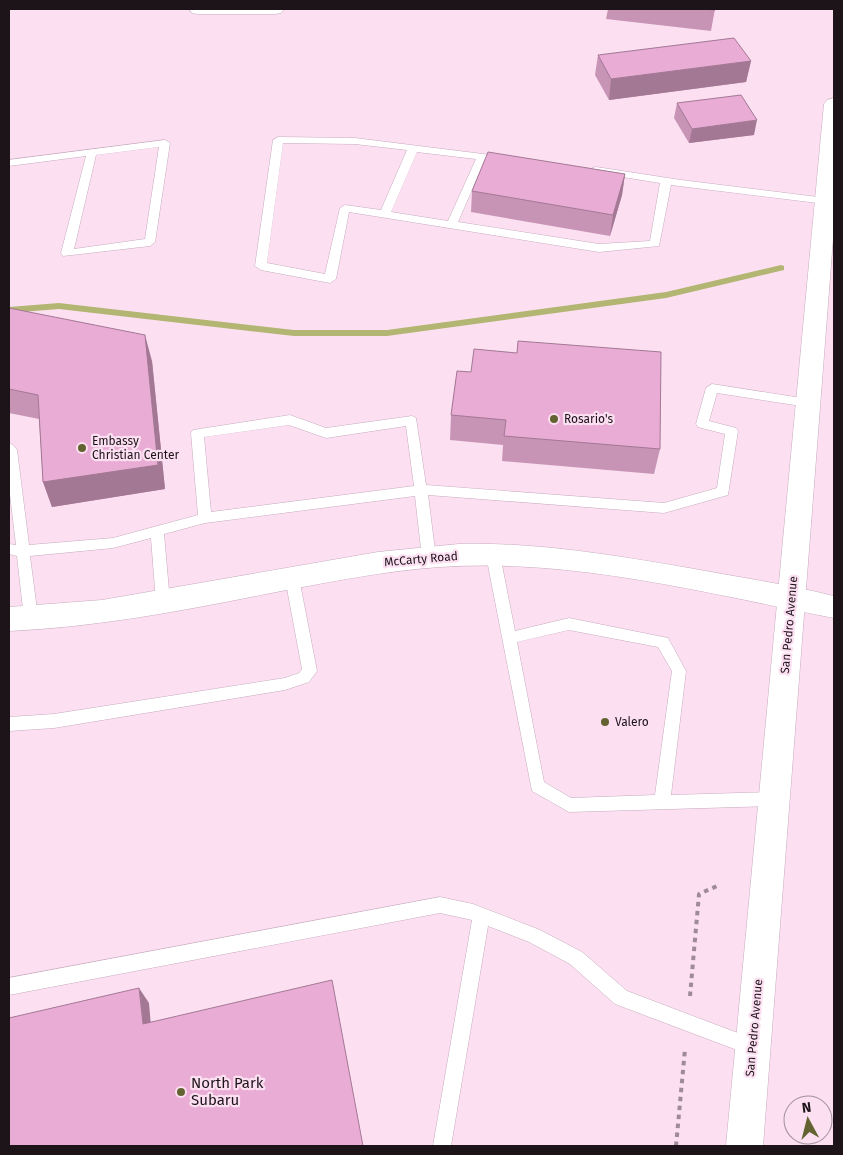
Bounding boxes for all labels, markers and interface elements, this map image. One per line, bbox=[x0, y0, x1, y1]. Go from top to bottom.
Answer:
place label: Rosario's bbox=[564, 412, 614, 426]
marker: Rosario's bbox=[548, 413, 560, 425]
place label: Embassy Christian Center bbox=[92, 434, 179, 462]
marker: Embassy Christian Center bbox=[76, 442, 88, 454]
street label: McCarty Road bbox=[384, 549, 458, 569]
street label: San Pedro Avenue bbox=[778, 576, 800, 674]
place label: Valero bbox=[615, 715, 649, 729]
marker: Valero bbox=[599, 716, 611, 728]
street label: San Pedro Avenue bbox=[743, 979, 765, 1077]
place label: North Park Subaru bbox=[191, 1074, 264, 1109]
marker: North Park Subaru bbox=[175, 1086, 187, 1098]
north arrow bbox=[783, 1095, 833, 1145]
text: N bbox=[801, 1099, 812, 1117]

